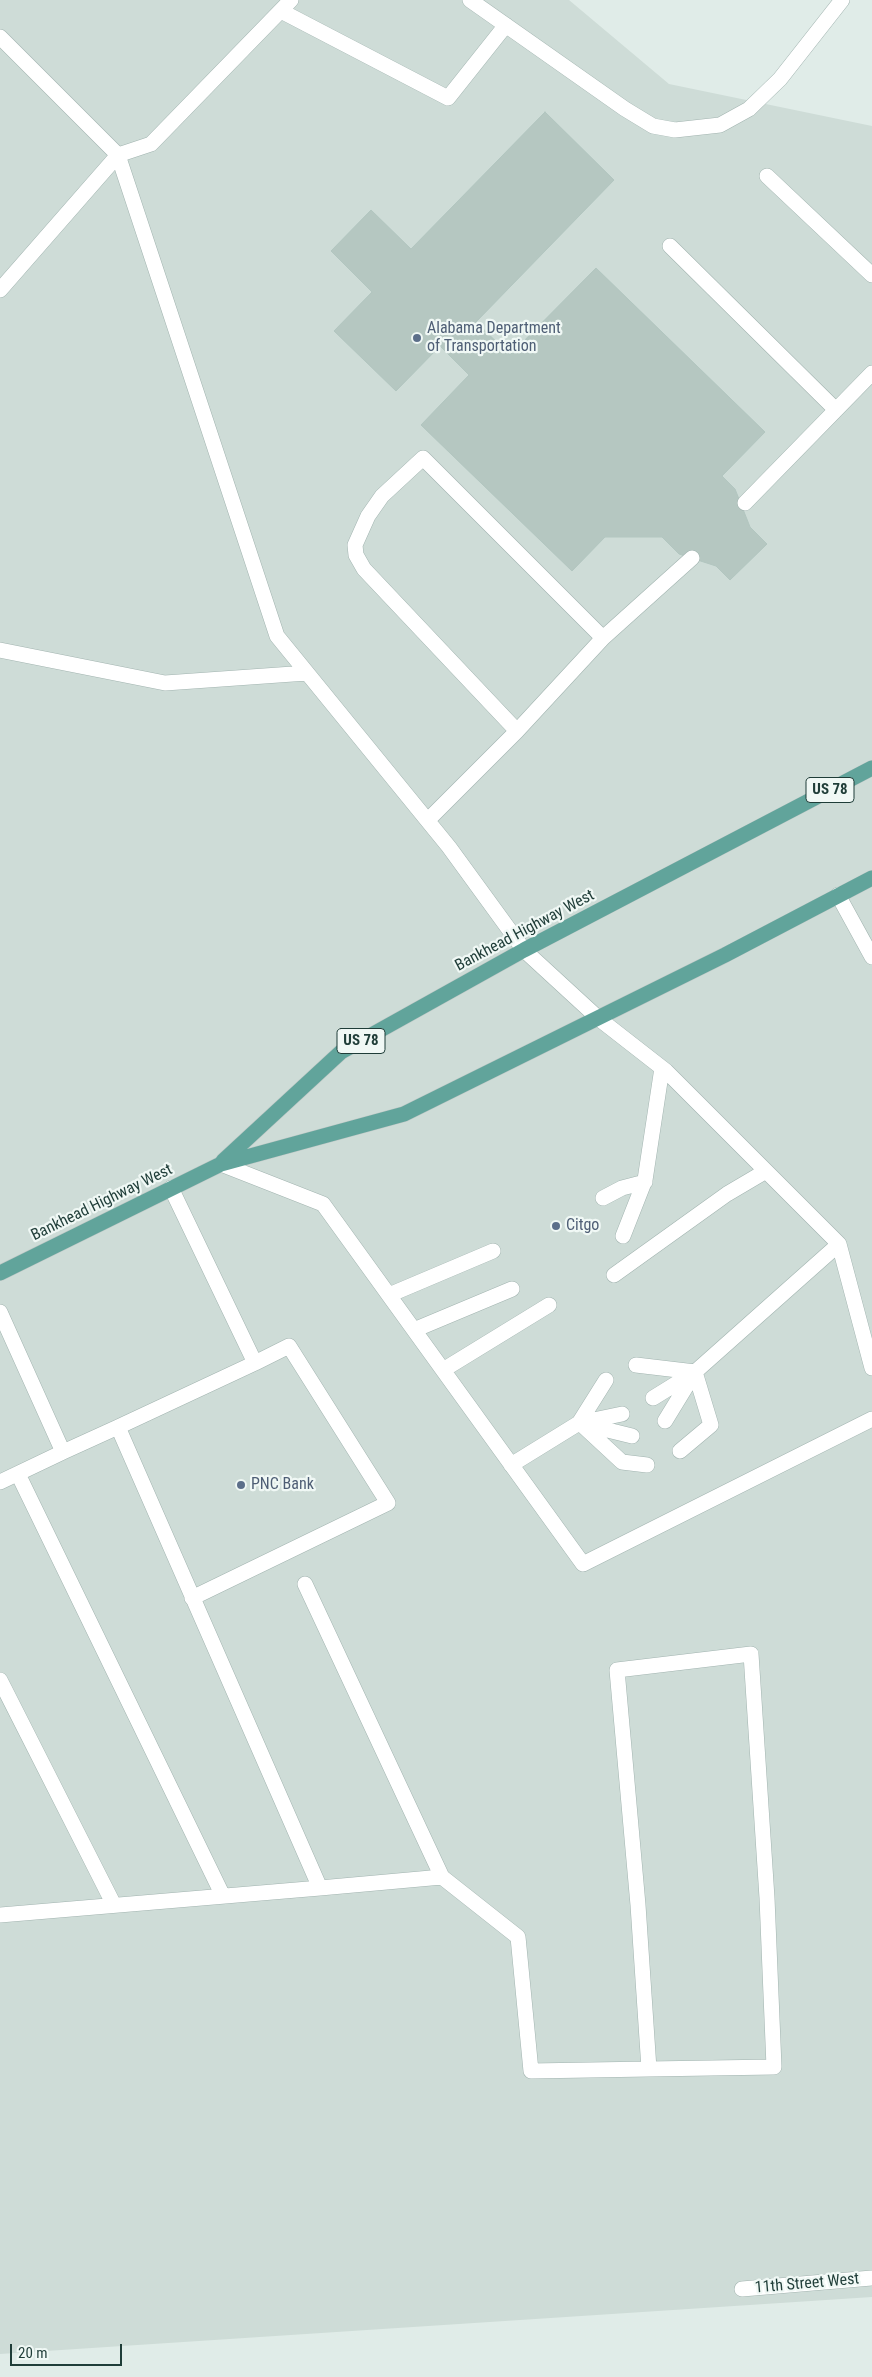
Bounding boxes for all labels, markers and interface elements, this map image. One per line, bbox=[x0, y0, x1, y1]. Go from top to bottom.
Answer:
place label: Alabama Department of Transportation bbox=[427, 319, 561, 357]
marker: Alabama Department of Transportation bbox=[411, 332, 423, 344]
road number: US 78 bbox=[806, 778, 854, 802]
street label: Bankhead Highway West bbox=[452, 886, 598, 976]
road number: US 78 bbox=[337, 1028, 385, 1054]
street label: Bankhead Highway West bbox=[28, 1160, 176, 1246]
place label: Citgo bbox=[566, 1216, 599, 1236]
marker: Citgo bbox=[550, 1220, 562, 1232]
place label: PNC Bank bbox=[251, 1475, 314, 1495]
marker: PNC Bank bbox=[235, 1479, 247, 1491]
street label: 11th Street West bbox=[754, 2270, 860, 2298]
scale bar bbox=[12, 2334, 125, 2366]
text: 20 m bbox=[18, 2344, 48, 2362]

